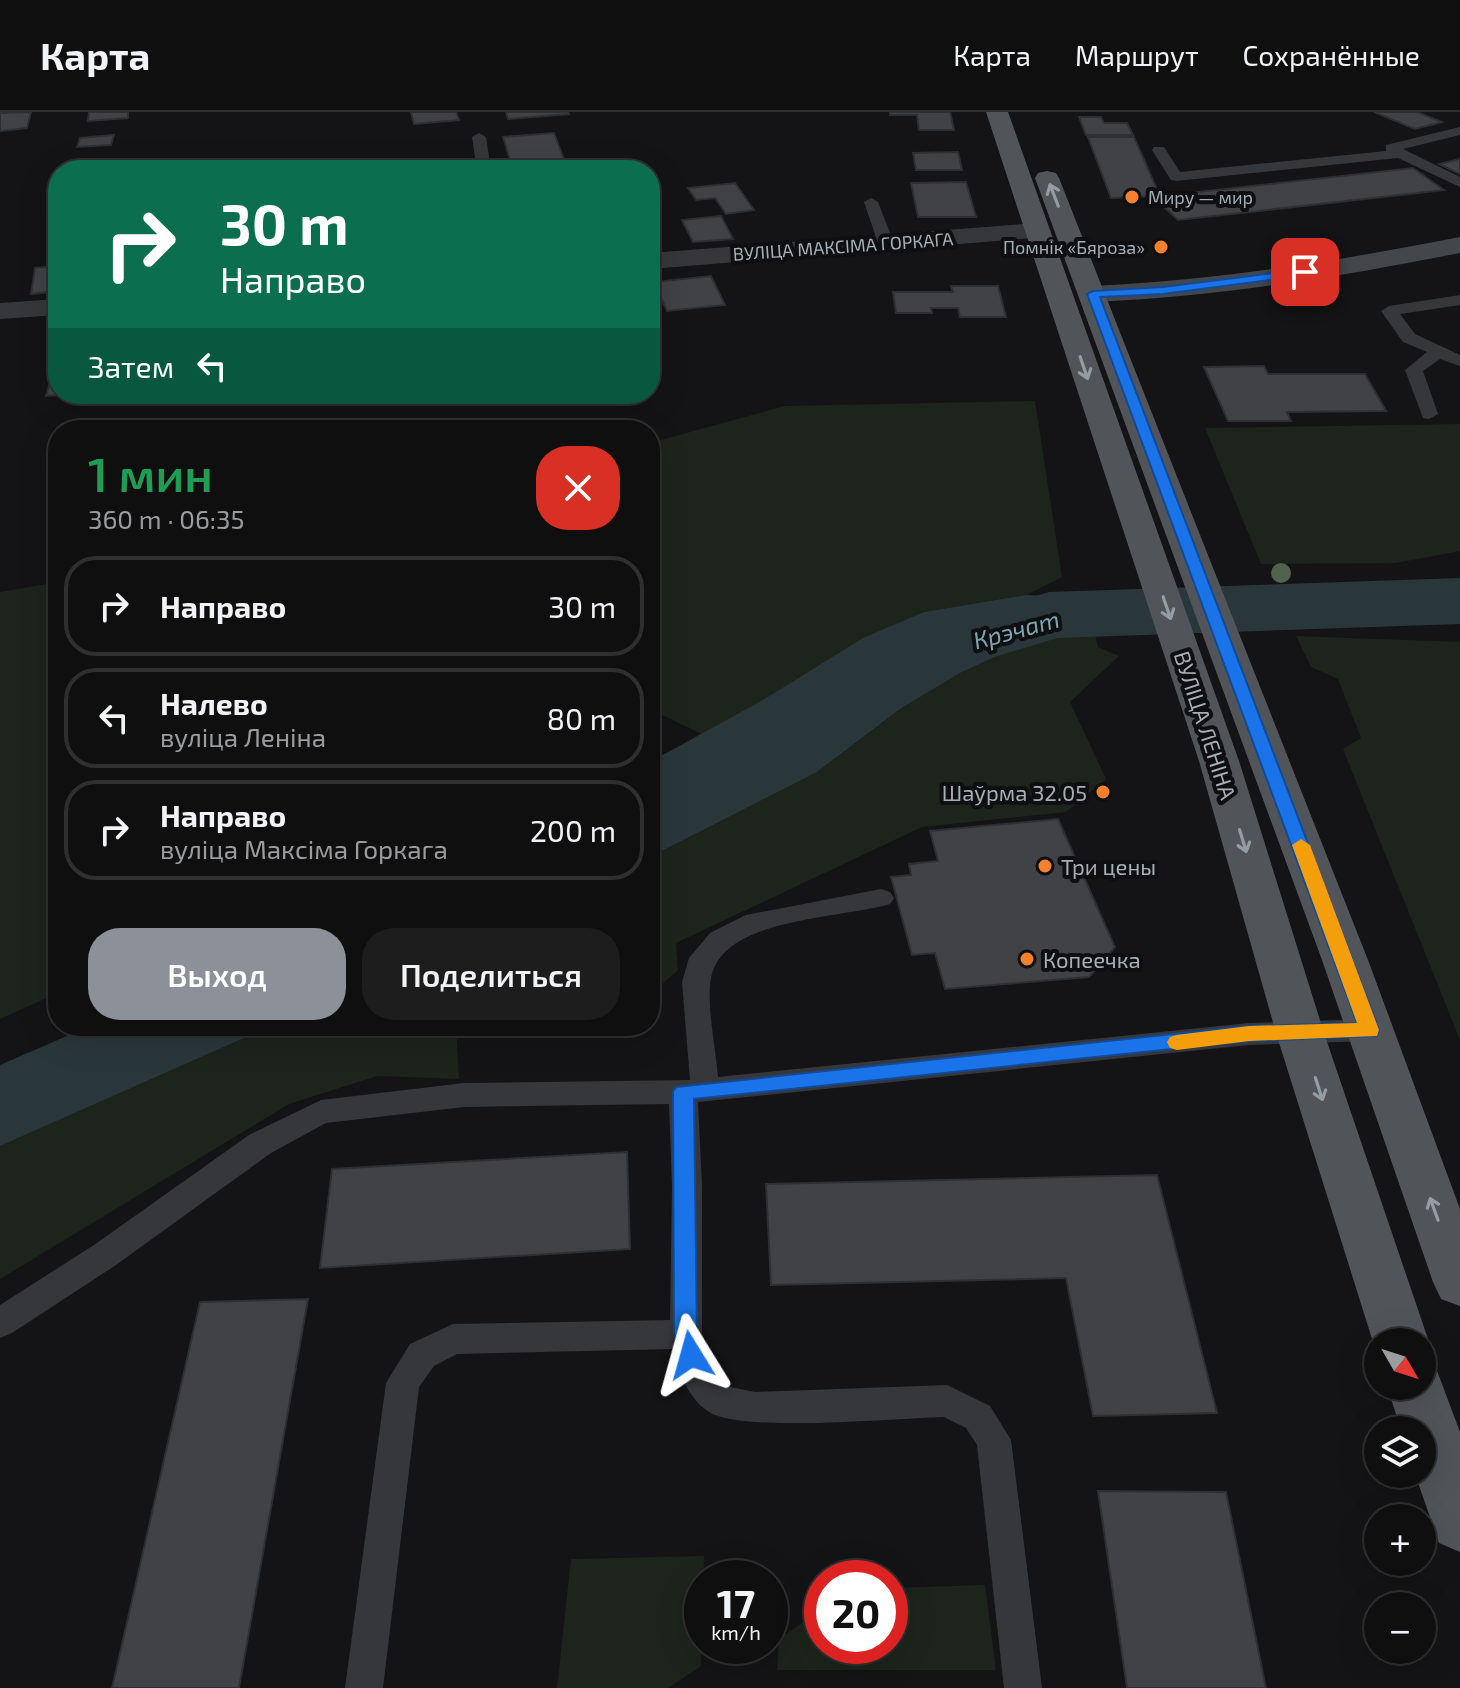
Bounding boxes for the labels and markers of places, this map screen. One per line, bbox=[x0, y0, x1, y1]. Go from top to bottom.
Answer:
place label: Миру — мир bbox=[1148, 186, 1253, 208]
marker: Миру — мир bbox=[1123, 188, 1141, 206]
place label: Помнік «Бяроза» bbox=[1003, 236, 1145, 258]
marker: Помнік «Бяроза» bbox=[1152, 238, 1170, 256]
pin bbox=[1271, 238, 1339, 306]
place label: Шаўрма 32.05 bbox=[942, 779, 1087, 806]
marker: Шаўрма 32.05 bbox=[1094, 783, 1112, 801]
place label: Три цены bbox=[1061, 853, 1156, 879]
marker: Три цены bbox=[1036, 857, 1054, 875]
place label: Копеечка bbox=[1043, 946, 1141, 972]
marker: Копеечка bbox=[1018, 950, 1036, 968]

